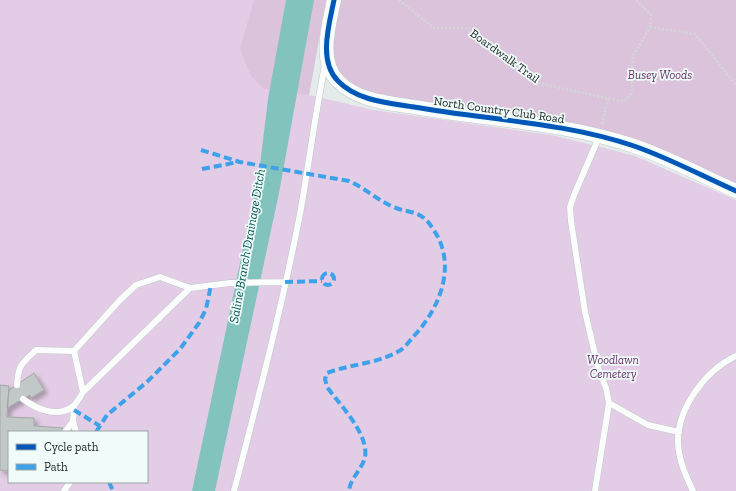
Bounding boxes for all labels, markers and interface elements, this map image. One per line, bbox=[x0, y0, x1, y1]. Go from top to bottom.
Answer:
street label: Boardwalk Trail bbox=[468, 26, 542, 86]
park label: Busey Woods bbox=[628, 68, 692, 82]
street label: North Country Club Road bbox=[433, 94, 566, 126]
water label: Saline Branch Drainage Ditch bbox=[226, 167, 268, 324]
park label: Woodlawn Cemetery bbox=[587, 353, 639, 381]
legend bbox=[8, 431, 148, 483]
text: Cycle path bbox=[44, 440, 99, 454]
text: Path bbox=[44, 460, 68, 474]

